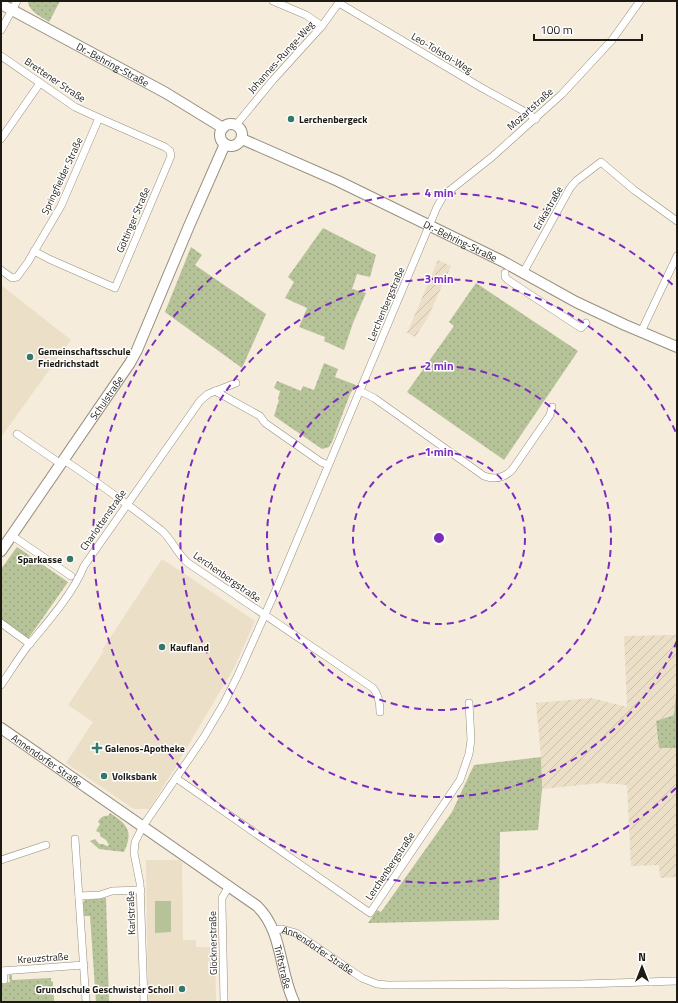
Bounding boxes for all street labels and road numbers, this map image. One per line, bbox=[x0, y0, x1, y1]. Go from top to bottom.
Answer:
street label: Johannes-Runge-Weg bbox=[244, 17, 318, 97]
street label: Leo-Tolstoi-Weg bbox=[408, 29, 476, 77]
street label: Dr.-Behring-Straße bbox=[74, 39, 152, 90]
street label: Brettener Straße bbox=[21, 54, 89, 106]
street label: Mozartstraße bbox=[504, 84, 556, 134]
street label: Springfielder Straße bbox=[37, 135, 87, 217]
street label: Erikastraße bbox=[529, 183, 567, 233]
street label: Göttinger Straße bbox=[112, 185, 154, 255]
street label: Dr.-Behring-Straße bbox=[421, 216, 500, 265]
street label: Lerchenbergstraße bbox=[364, 264, 408, 344]
street label: Schulstraße bbox=[86, 373, 127, 423]
street label: Charlottenstraße bbox=[76, 486, 130, 554]
street label: Lerchenbergstraße bbox=[190, 548, 264, 606]
street label: Annendorfer Straße bbox=[8, 730, 85, 790]
street label: Lerchenbergstraße bbox=[362, 829, 418, 903]
street label: Karlstraße bbox=[123, 891, 139, 935]
street label: Glöcknerstraße bbox=[205, 911, 221, 975]
street label: Annendorfer Straße bbox=[280, 922, 357, 978]
street label: Triftstraße bbox=[271, 943, 296, 990]
street label: Kreuzstraße bbox=[17, 949, 69, 967]

